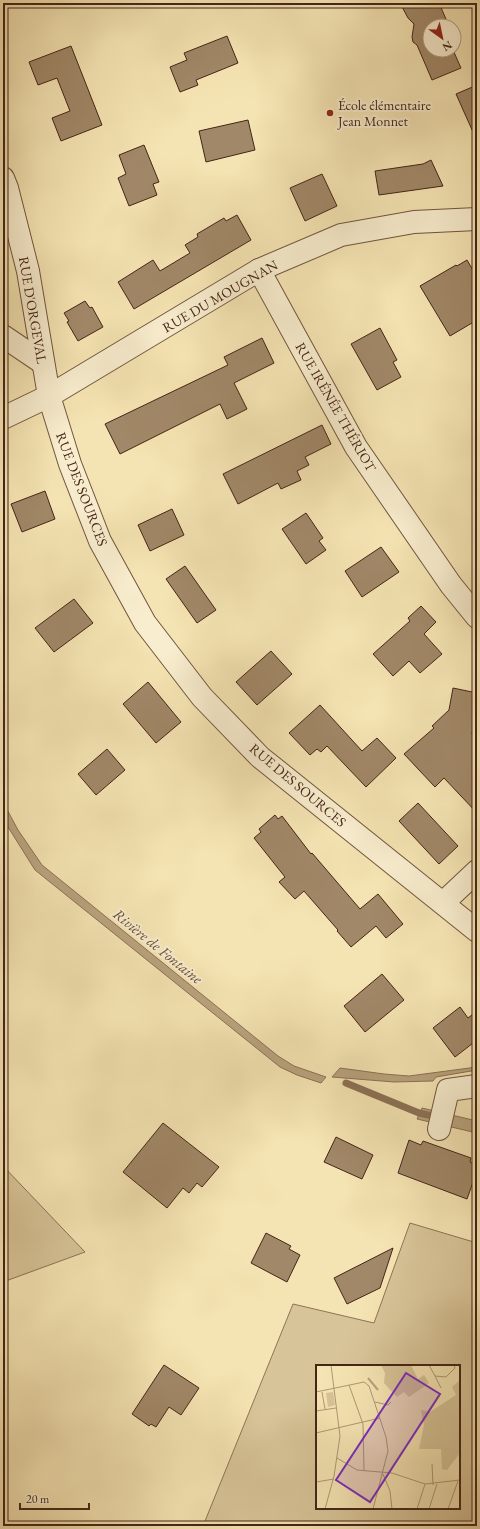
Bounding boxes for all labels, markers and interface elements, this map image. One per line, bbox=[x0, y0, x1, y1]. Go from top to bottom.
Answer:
north arrow bbox=[422, 18, 462, 58]
text: N bbox=[440, 38, 455, 55]
place label: École élémentaire Jean Monnet bbox=[337, 96, 431, 130]
marker: École élémentaire Jean Monnet bbox=[325, 108, 335, 118]
street label: RUE D'ORGEVAL bbox=[15, 255, 51, 366]
street label: RUE DU MOUGNAN bbox=[159, 256, 281, 336]
street label: RUE IRÉNÉE THÉRIOT bbox=[292, 339, 381, 475]
street label: RUE DES SOURCES bbox=[52, 429, 112, 549]
street label: RUE DES SOURCES bbox=[246, 739, 350, 831]
water label: Rivière de Fontaine bbox=[109, 904, 207, 988]
inset map bbox=[316, 1365, 460, 1509]
scale bar bbox=[20, 1485, 89, 1511]
text: 20 m bbox=[26, 1491, 50, 1507]

